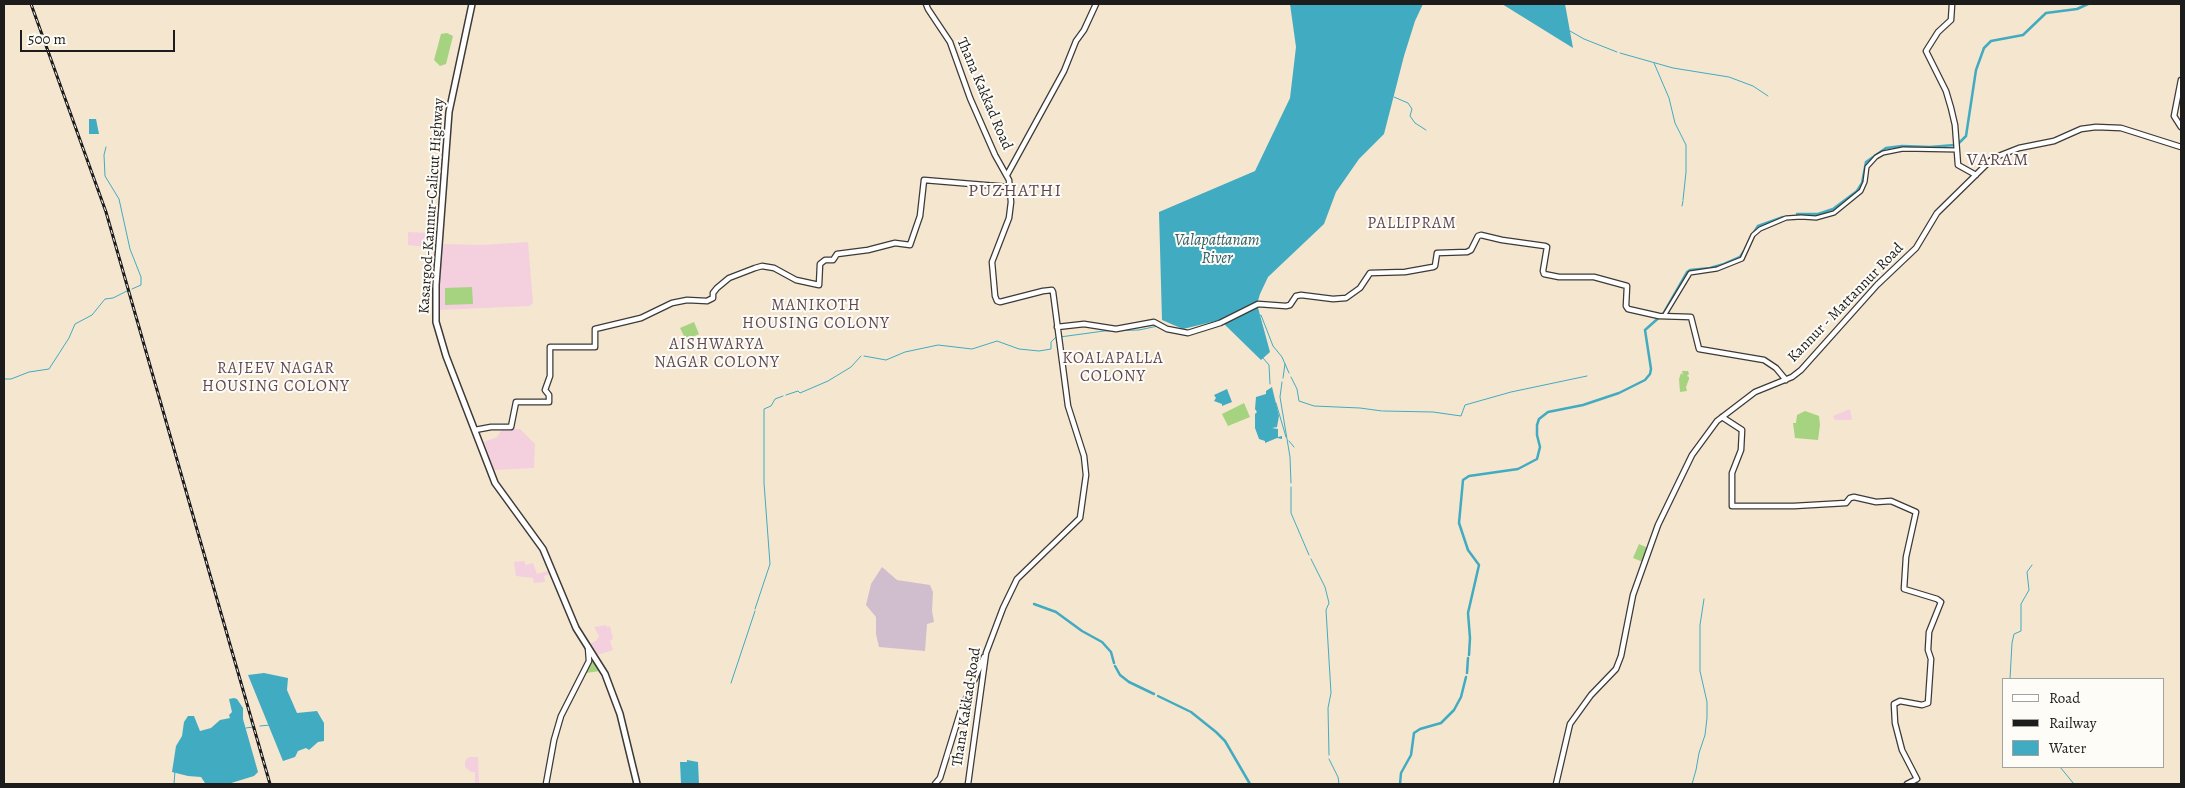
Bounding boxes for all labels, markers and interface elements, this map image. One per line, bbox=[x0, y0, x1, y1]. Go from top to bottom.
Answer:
scale bar bbox=[22, 20, 178, 52]
text: 500 m bbox=[28, 29, 66, 49]
street label: Thana Kakkad Road bbox=[952, 35, 1016, 153]
street label: Kasargod-Kannur-Calicut Highway bbox=[415, 97, 449, 315]
district label: VARAM bbox=[1966, 150, 2030, 172]
district label: PUZHATHI bbox=[967, 181, 1063, 203]
district label: PALLIPRAM bbox=[1366, 214, 1458, 234]
water label: Valapattanam River bbox=[1174, 231, 1260, 269]
street label: Kannur - Mattannur Road bbox=[1784, 240, 1908, 366]
district label: MANIKOTH HOUSING COLONY bbox=[740, 296, 892, 334]
district label: AISHWARYA NAGAR COLONY bbox=[653, 335, 781, 373]
district label: KOALAPALLA COLONY bbox=[1061, 349, 1165, 387]
district label: RAJEEV NAGAR HOUSING COLONY bbox=[200, 359, 352, 397]
street label: Thana Kakkad Road bbox=[949, 646, 985, 768]
legend bbox=[2002, 678, 2165, 768]
text: Road bbox=[2049, 688, 2080, 708]
text: Railway bbox=[2049, 713, 2096, 733]
text: Water bbox=[2049, 738, 2086, 758]

